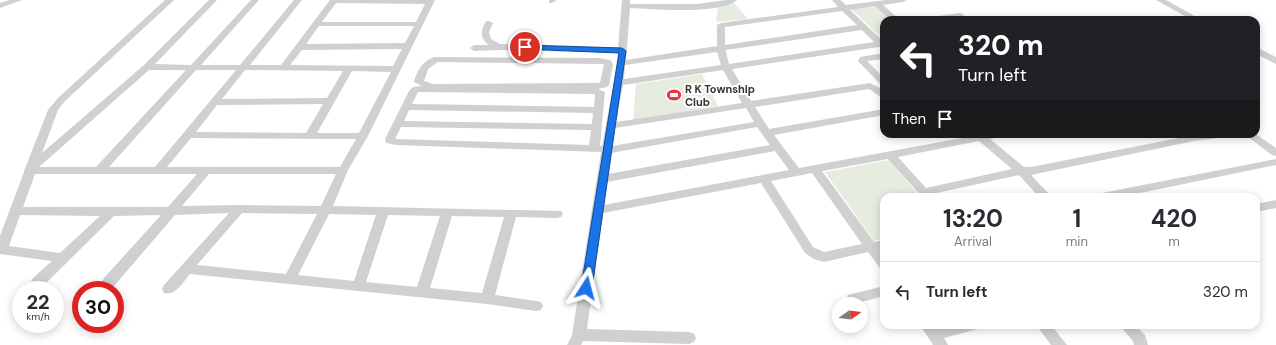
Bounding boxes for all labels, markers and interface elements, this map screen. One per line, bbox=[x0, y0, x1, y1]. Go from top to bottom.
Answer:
text: 320 m bbox=[958, 27, 1044, 64]
pin bbox=[508, 30, 542, 64]
icon: left bbox=[892, 32, 944, 84]
icon: arrive bbox=[514, 36, 536, 58]
text: Turn left bbox=[958, 63, 1027, 87]
place label: R K Township Club bbox=[685, 82, 755, 109]
sports icon: R K Township Club bbox=[666, 87, 682, 103]
icon: arrive bbox=[934, 108, 956, 130]
text: Then bbox=[892, 109, 926, 129]
text: 13:20 bbox=[943, 203, 1003, 234]
text: 1 bbox=[1072, 203, 1081, 234]
text: 420 bbox=[1151, 203, 1197, 234]
text: Arrival bbox=[954, 233, 992, 250]
text: min bbox=[1066, 233, 1088, 250]
text: m bbox=[1168, 233, 1180, 250]
position arrow bbox=[565, 267, 607, 309]
speed limit sign: 30 bbox=[72, 281, 124, 333]
icon: left bbox=[892, 281, 914, 303]
text: Turn left bbox=[926, 282, 987, 302]
text: 320 m bbox=[1203, 282, 1248, 302]
text: 22 bbox=[26, 289, 50, 315]
north arrow bbox=[832, 297, 868, 333]
map controls bbox=[832, 297, 868, 333]
text: km/h bbox=[26, 310, 50, 323]

